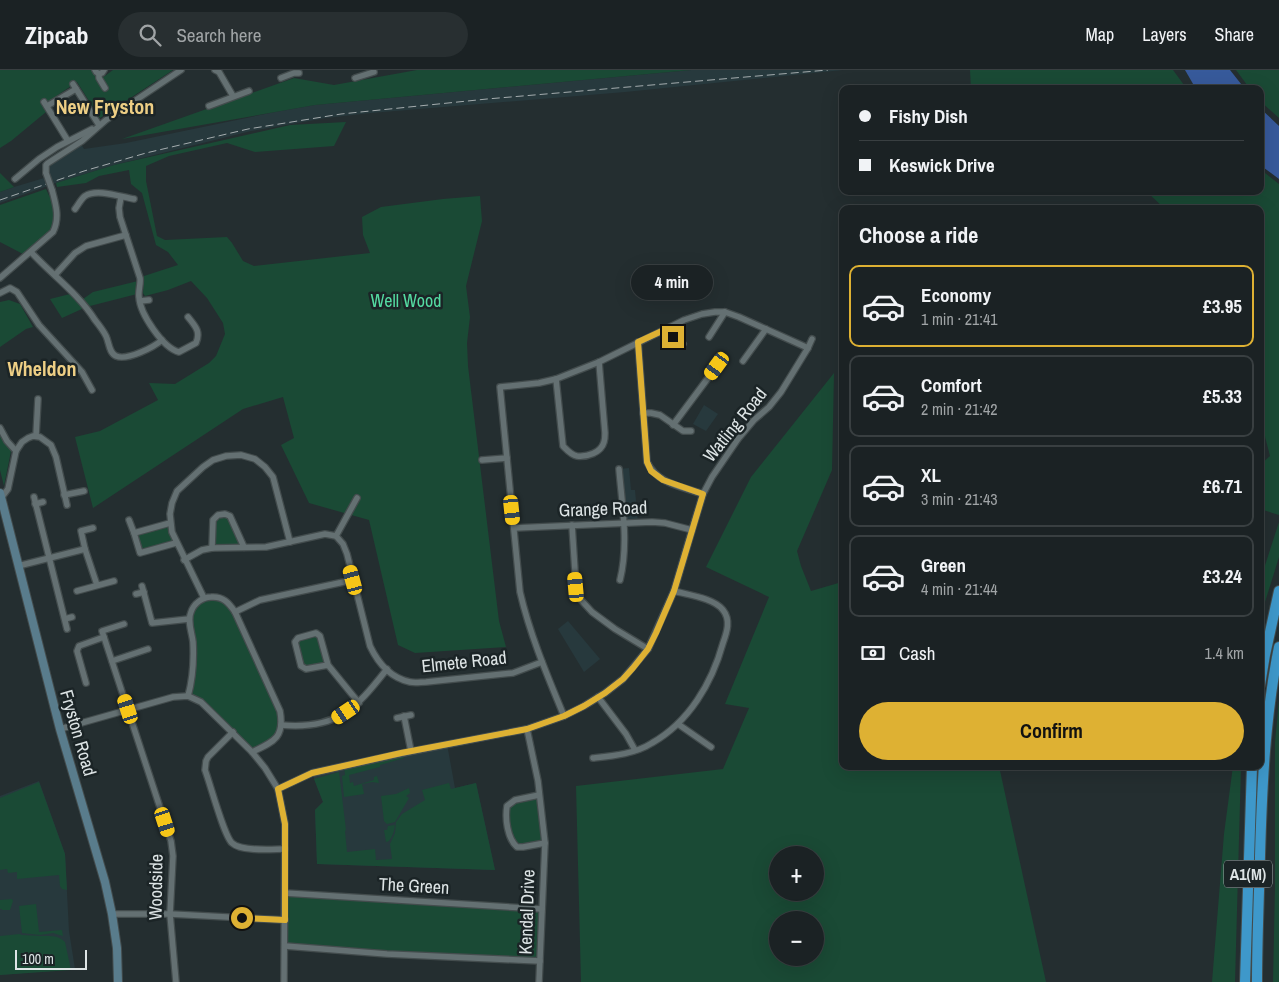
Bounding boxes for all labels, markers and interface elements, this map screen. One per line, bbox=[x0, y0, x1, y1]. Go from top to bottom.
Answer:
search box bbox=[118, 12, 468, 57]
text: Zipcab bbox=[25, 19, 88, 51]
icon: search bbox=[136, 21, 164, 49]
text: Search here bbox=[176, 22, 261, 48]
text: Map bbox=[1086, 22, 1114, 47]
text: Layers bbox=[1142, 22, 1187, 47]
text: Share bbox=[1215, 22, 1254, 47]
district label: New Fryston bbox=[56, 93, 154, 120]
text: Fishy Dish bbox=[889, 103, 968, 129]
text: Keswick Drive bbox=[889, 152, 995, 178]
text: Choose a ride bbox=[859, 220, 978, 250]
callout: 4 min bbox=[632, 264, 714, 300]
text: 4 min bbox=[655, 271, 689, 293]
text: Economy bbox=[921, 282, 991, 308]
icon: car bbox=[861, 284, 906, 329]
park label: Well Wood bbox=[371, 288, 441, 313]
text: £3.95 bbox=[1203, 293, 1242, 319]
text: 1 min · 21:41 bbox=[921, 308, 998, 330]
route end bbox=[662, 326, 684, 348]
car bbox=[702, 349, 731, 383]
district label: Wheldon bbox=[7, 355, 77, 382]
text: Comfort bbox=[921, 372, 982, 398]
icon: car bbox=[861, 374, 906, 419]
street label: Watling Road bbox=[697, 382, 772, 467]
text: £5.33 bbox=[1203, 383, 1242, 409]
text: 2 min · 21:42 bbox=[921, 398, 998, 420]
text: XL bbox=[921, 462, 941, 488]
icon: car bbox=[861, 464, 906, 509]
text: £6.71 bbox=[1203, 473, 1242, 499]
text: 3 min · 21:43 bbox=[921, 488, 998, 510]
car bbox=[502, 494, 521, 526]
street label: Grange Road bbox=[558, 494, 648, 523]
text: Green bbox=[921, 552, 966, 578]
icon: car bbox=[861, 554, 906, 599]
text: £3.24 bbox=[1203, 563, 1242, 589]
car bbox=[341, 564, 364, 596]
car bbox=[567, 571, 584, 603]
text: 4 min · 21:44 bbox=[921, 578, 998, 600]
icon: cash bbox=[859, 639, 887, 667]
text: Cash bbox=[899, 640, 935, 666]
text: 1.4 km bbox=[1205, 642, 1244, 664]
street label: Elmete Road bbox=[420, 645, 508, 678]
street label: Fryston Road bbox=[54, 687, 103, 779]
car bbox=[116, 692, 139, 726]
car bbox=[329, 697, 362, 727]
button: Confirm bbox=[859, 702, 1244, 760]
car bbox=[153, 805, 176, 839]
map controls bbox=[769, 846, 824, 966]
button: + bbox=[769, 846, 824, 901]
street label: Woodside bbox=[142, 854, 169, 920]
road number: A1(M) bbox=[1224, 861, 1272, 888]
street label: Kendal Drive bbox=[513, 869, 540, 955]
street label: The Green bbox=[378, 871, 450, 900]
route start bbox=[231, 907, 253, 929]
button: − bbox=[769, 911, 824, 966]
scale bar bbox=[15, 947, 88, 970]
text: 100 m bbox=[22, 950, 54, 968]

